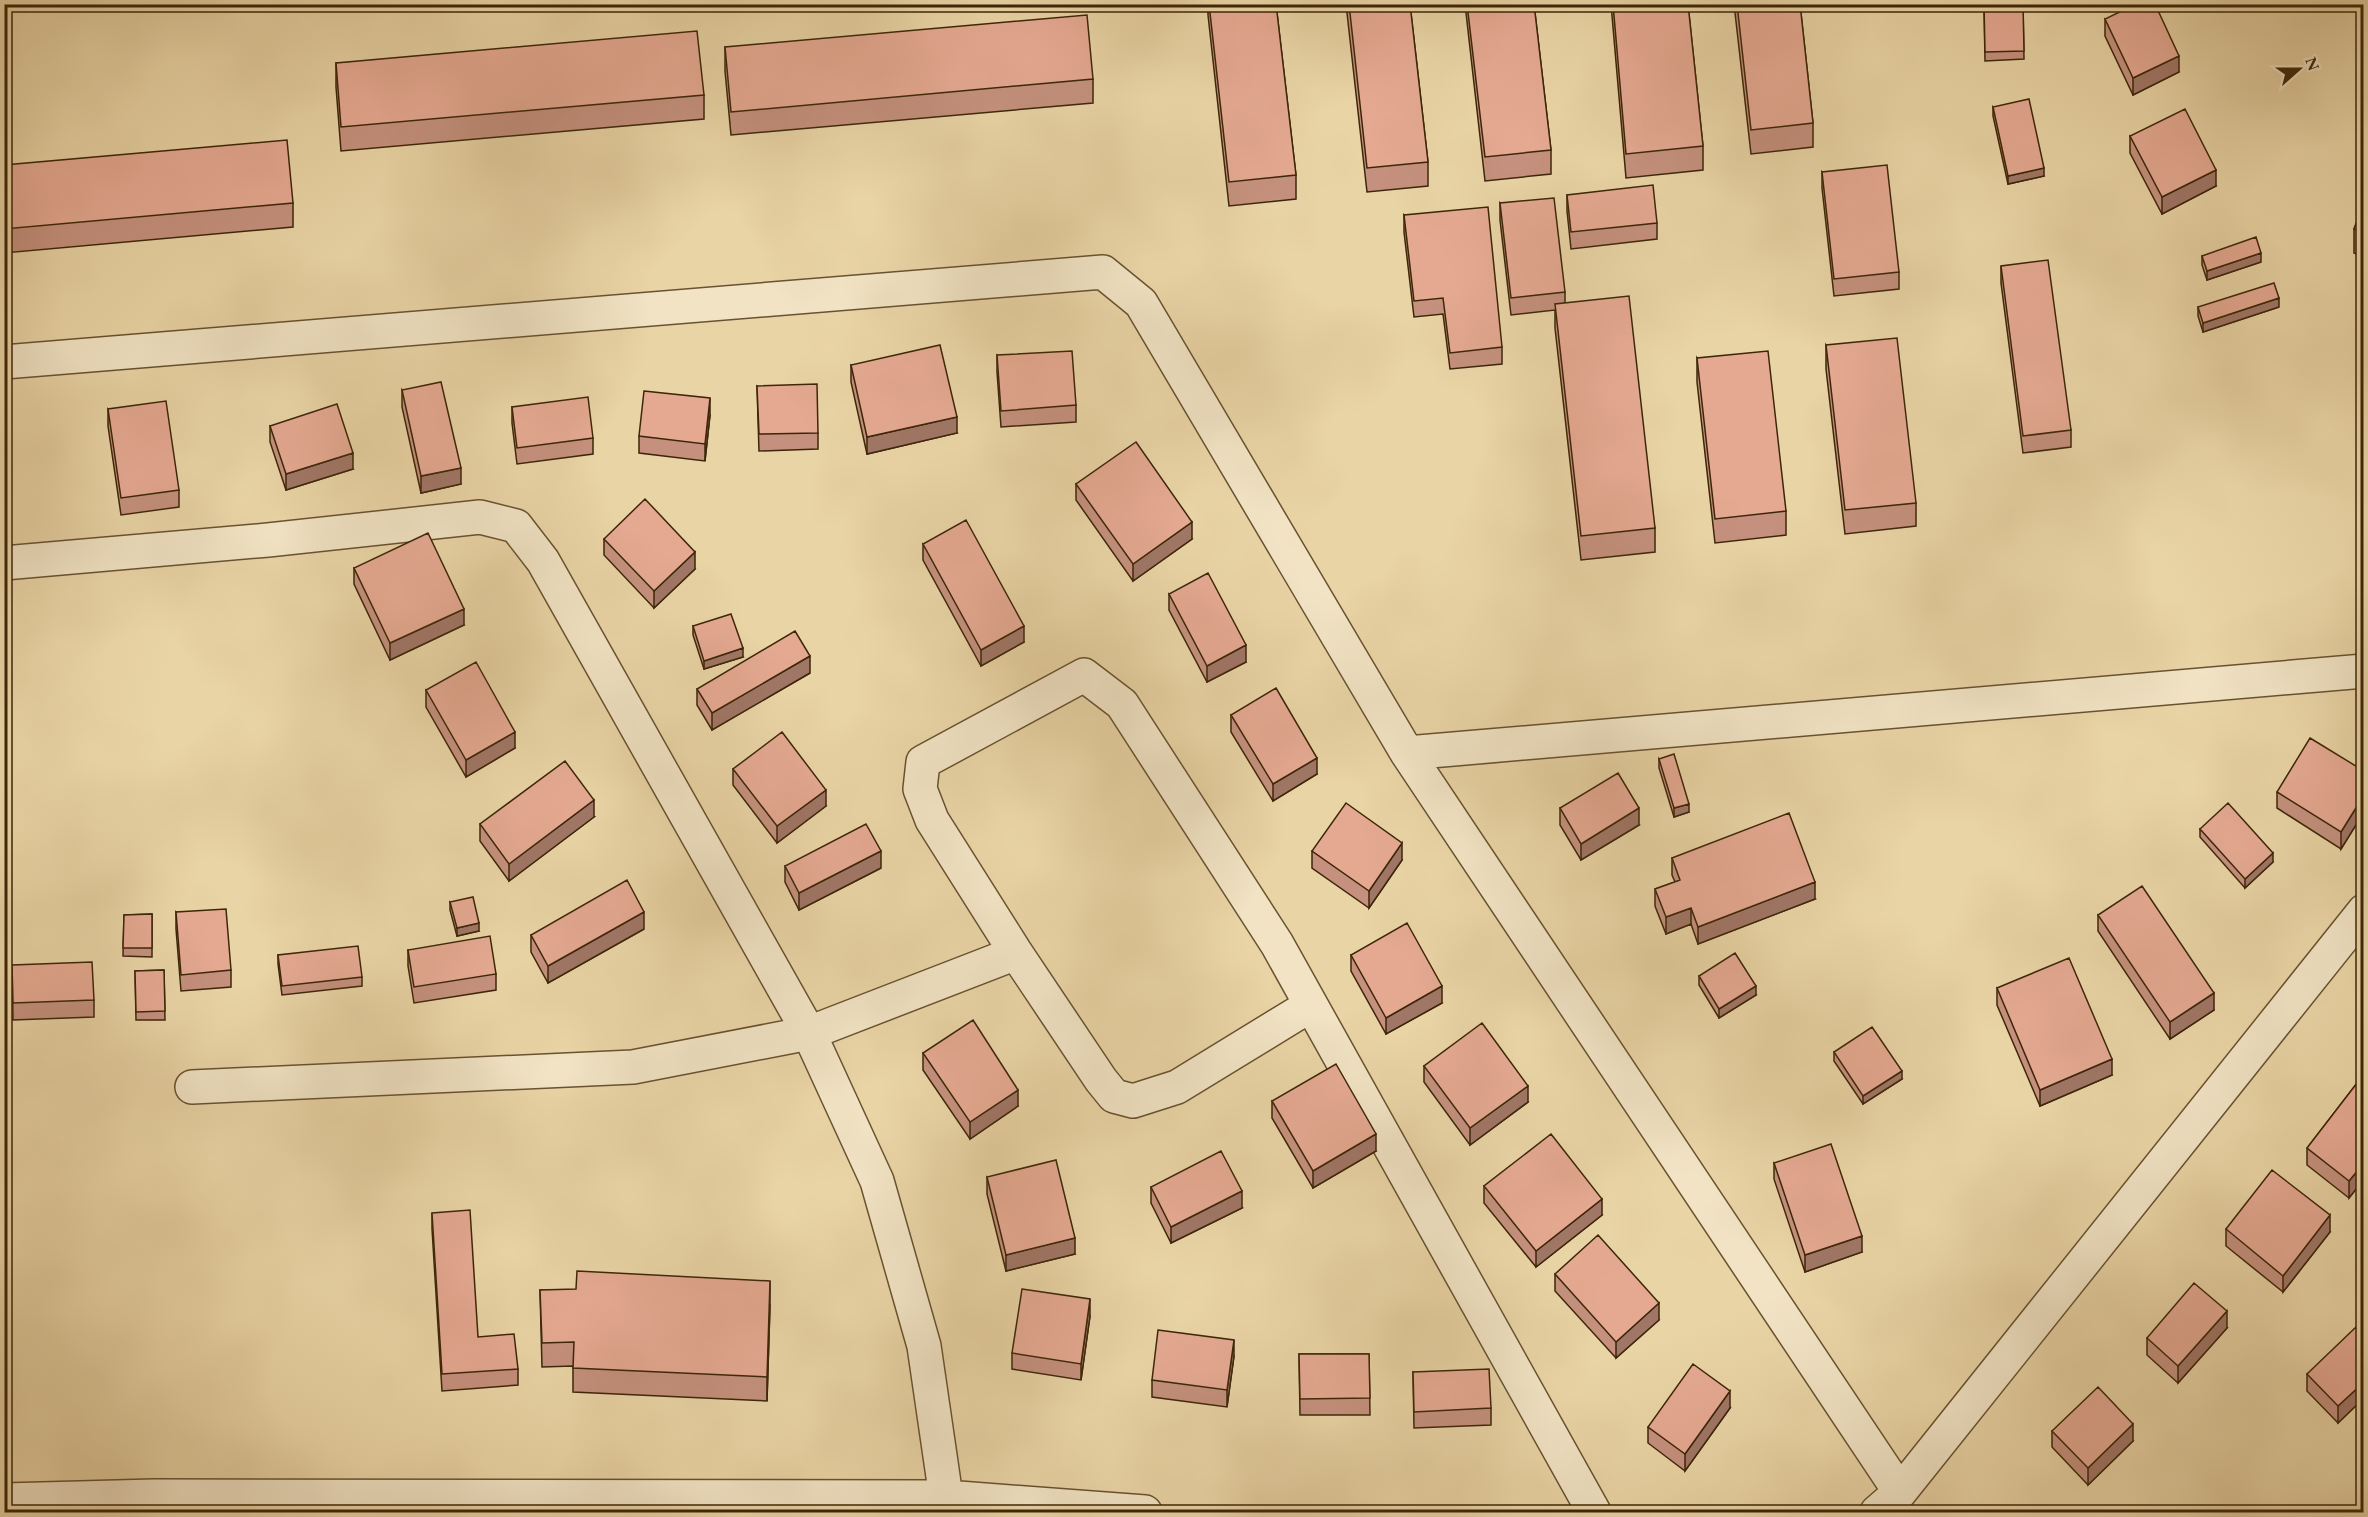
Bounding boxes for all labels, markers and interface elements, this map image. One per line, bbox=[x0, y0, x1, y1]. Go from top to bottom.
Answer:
north arrow bbox=[2269, 39, 2329, 99]
text: N bbox=[2300, 54, 2325, 74]

